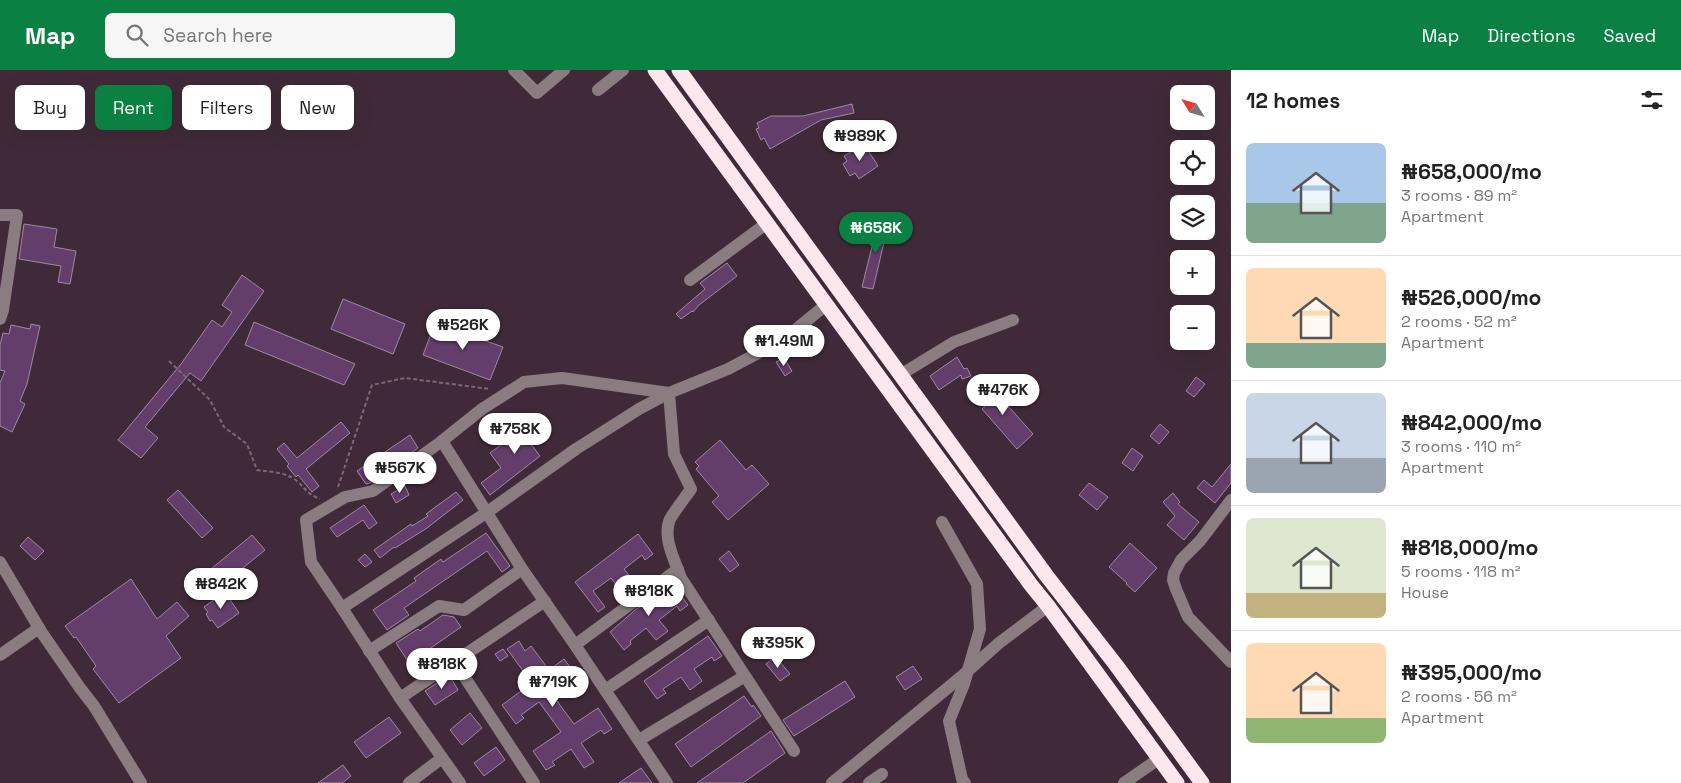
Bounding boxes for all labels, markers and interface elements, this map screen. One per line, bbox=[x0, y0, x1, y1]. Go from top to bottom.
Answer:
search box bbox=[105, 13, 455, 58]
text: Map bbox=[25, 20, 75, 51]
icon: search bbox=[123, 21, 151, 49]
text: Search here bbox=[163, 23, 273, 48]
text: Map bbox=[1422, 24, 1459, 47]
text: Directions bbox=[1487, 24, 1576, 47]
text: Saved bbox=[1604, 24, 1656, 47]
chip: Buy bbox=[15, 85, 85, 130]
chip: Rent bbox=[95, 85, 172, 130]
chip: Filters bbox=[182, 85, 271, 130]
chip: New bbox=[281, 85, 354, 130]
north arrow bbox=[1170, 85, 1215, 130]
map controls bbox=[1170, 85, 1215, 350]
icon: filters bbox=[1638, 86, 1666, 114]
text: 12 homes bbox=[1246, 87, 1340, 114]
pin: ₦989K bbox=[825, 119, 895, 162]
text: ₦989K bbox=[834, 125, 886, 146]
button: locate bbox=[1170, 140, 1215, 185]
text: ₦658,000/mo bbox=[1401, 158, 1542, 185]
icon: home bbox=[1286, 163, 1346, 223]
text: 3 rooms · 89 m² bbox=[1401, 185, 1517, 206]
button: layers bbox=[1170, 195, 1215, 240]
text: Apartment bbox=[1401, 206, 1484, 227]
pin: ₦658K bbox=[841, 212, 911, 254]
text: ₦658K bbox=[850, 217, 902, 238]
button: + bbox=[1170, 250, 1215, 295]
text: ₦526,000/mo bbox=[1401, 284, 1541, 311]
icon: home bbox=[1286, 288, 1346, 348]
button: − bbox=[1170, 305, 1215, 350]
pin: ₦526K bbox=[428, 308, 498, 351]
text: 2 rooms · 52 m² bbox=[1401, 311, 1517, 332]
text: ₦526K bbox=[437, 314, 489, 335]
pin: ₦1.49M bbox=[743, 324, 825, 367]
text: ₦1.49M bbox=[754, 330, 814, 351]
text: Apartment bbox=[1401, 332, 1484, 353]
pin: ₦476K bbox=[968, 374, 1038, 416]
text: ₦476K bbox=[977, 379, 1029, 400]
text: ₦842,000/mo bbox=[1401, 409, 1542, 436]
pin: ₦758K bbox=[480, 412, 550, 455]
icon: home bbox=[1286, 413, 1346, 473]
text: ₦758K bbox=[490, 418, 540, 439]
text: 3 rooms · 110 m² bbox=[1401, 436, 1521, 457]
pin: ₦567K bbox=[365, 452, 435, 494]
text: ₦567K bbox=[374, 457, 426, 478]
text: Apartment bbox=[1401, 457, 1484, 478]
text: ₦818,000/mo bbox=[1401, 534, 1538, 561]
icon: home bbox=[1286, 538, 1346, 598]
text: 5 rooms · 118 m² bbox=[1401, 561, 1521, 582]
pin: ₦842K bbox=[186, 568, 256, 610]
text: ₦842K bbox=[195, 573, 247, 594]
pin: ₦818K bbox=[614, 574, 684, 617]
text: ₦818K bbox=[624, 580, 674, 601]
text: House bbox=[1401, 582, 1449, 603]
pin: ₦395K bbox=[743, 626, 813, 669]
text: ₦395K bbox=[752, 632, 804, 653]
pin: ₦818K bbox=[407, 648, 477, 690]
text: ₦818K bbox=[417, 653, 467, 674]
text: ₦395,000/mo bbox=[1401, 659, 1542, 686]
icon: home bbox=[1286, 663, 1346, 723]
pin: ₦719K bbox=[518, 666, 588, 708]
text: ₦719K bbox=[529, 671, 577, 692]
text: 2 rooms · 56 m² bbox=[1401, 686, 1517, 707]
text: Apartment bbox=[1401, 707, 1484, 728]

